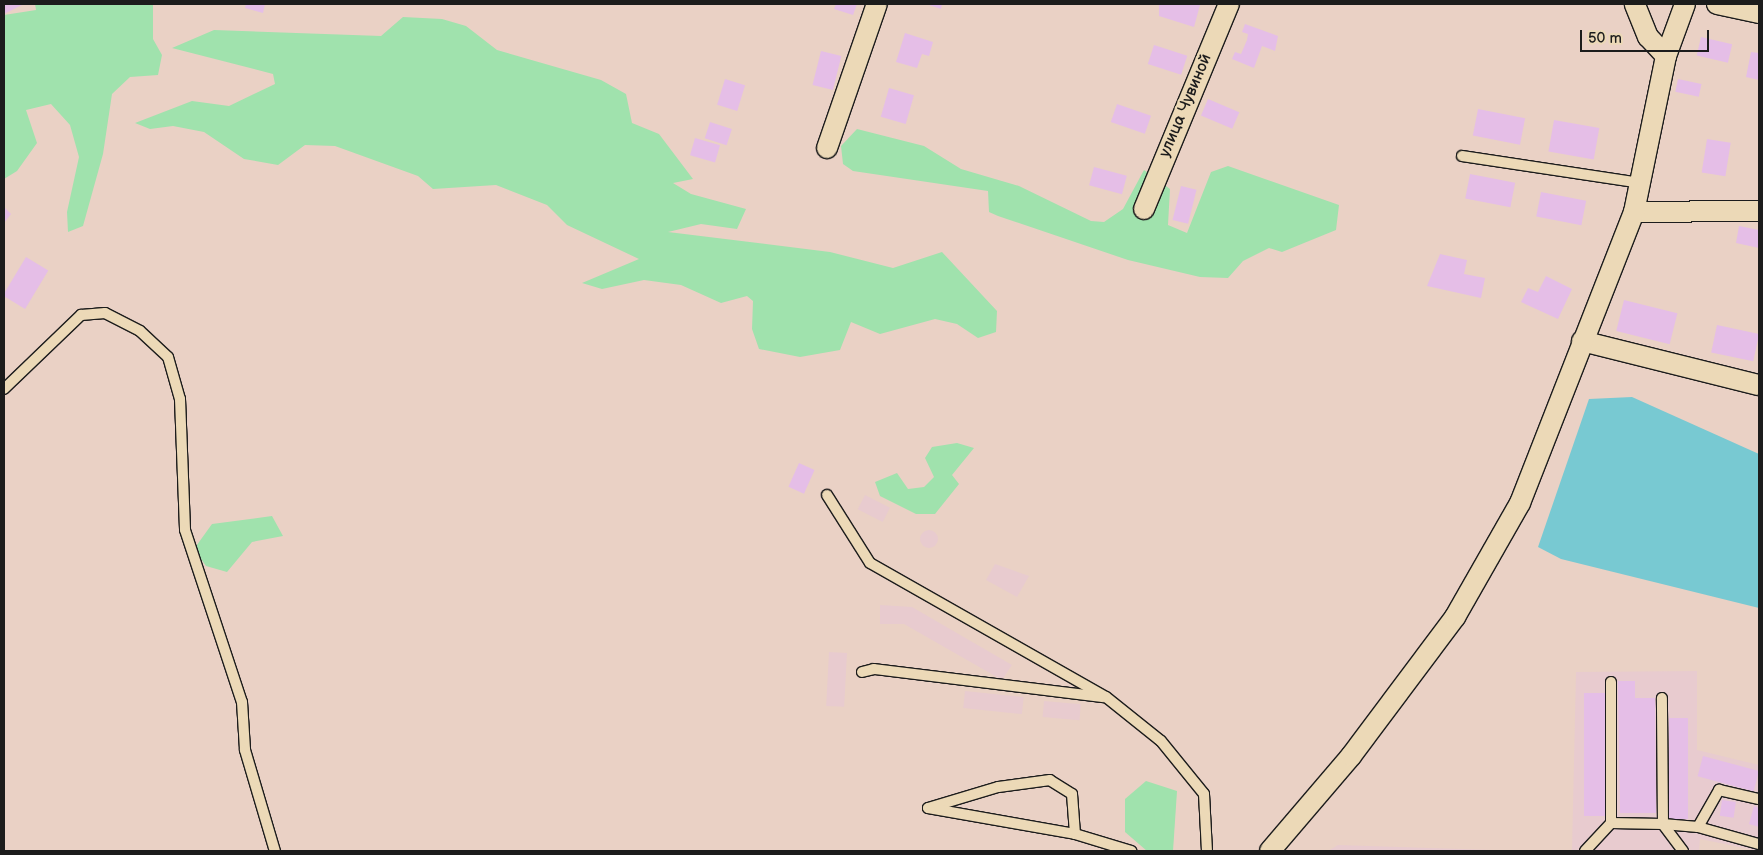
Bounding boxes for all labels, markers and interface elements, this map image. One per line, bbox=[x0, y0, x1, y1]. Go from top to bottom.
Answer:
scale bar bbox=[1583, 20, 1712, 52]
text: 50 m bbox=[1588, 29, 1622, 48]
street label: улица Чувиной bbox=[1156, 51, 1216, 161]

